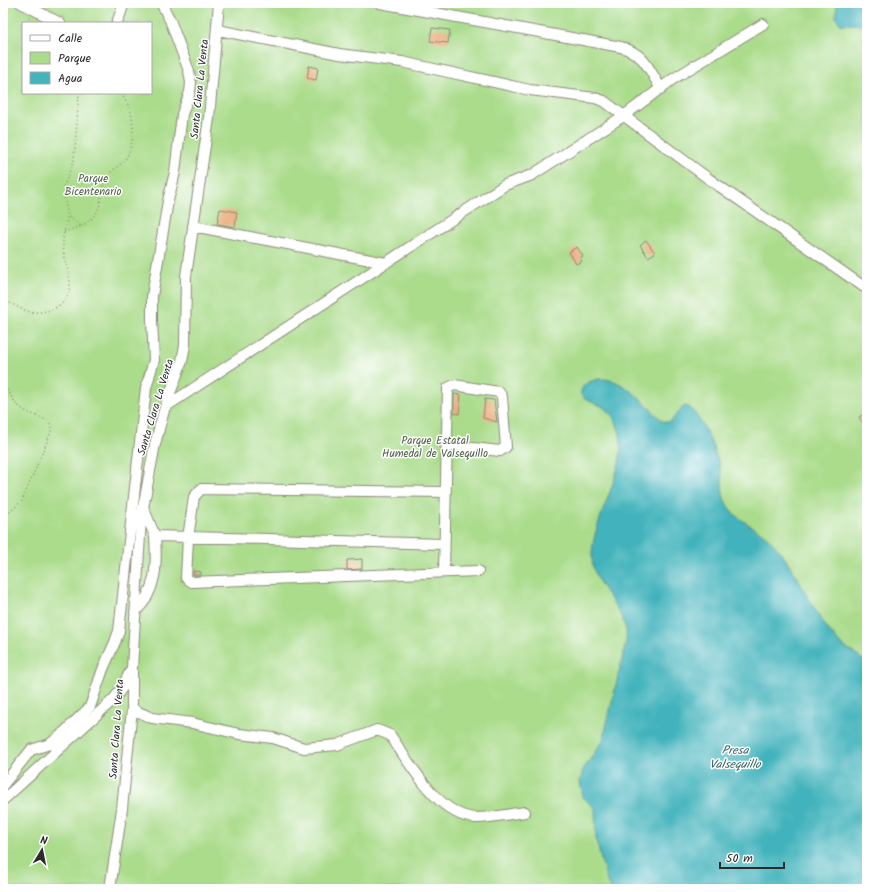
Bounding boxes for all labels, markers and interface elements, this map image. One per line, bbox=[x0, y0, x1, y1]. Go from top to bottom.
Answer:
legend bbox=[22, 22, 152, 94]
text: Calle bbox=[58, 29, 83, 48]
street label: Santa Clara La Venta bbox=[186, 38, 214, 140]
text: Parque bbox=[58, 49, 92, 68]
text: Agua bbox=[58, 69, 83, 88]
park label: Parque Bicentenario bbox=[65, 170, 121, 201]
street label: Santa Clara La Venta bbox=[133, 357, 179, 458]
park label: Parque Estatal Humedal de Valsequillo bbox=[382, 432, 488, 463]
street label: Santa Clara La Venta bbox=[105, 679, 129, 780]
water label: Presa Valsequillo bbox=[709, 741, 762, 774]
north arrow bbox=[22, 830, 62, 870]
text: N bbox=[39, 832, 49, 851]
scale bar bbox=[720, 844, 784, 870]
text: 50 m bbox=[726, 849, 753, 868]

